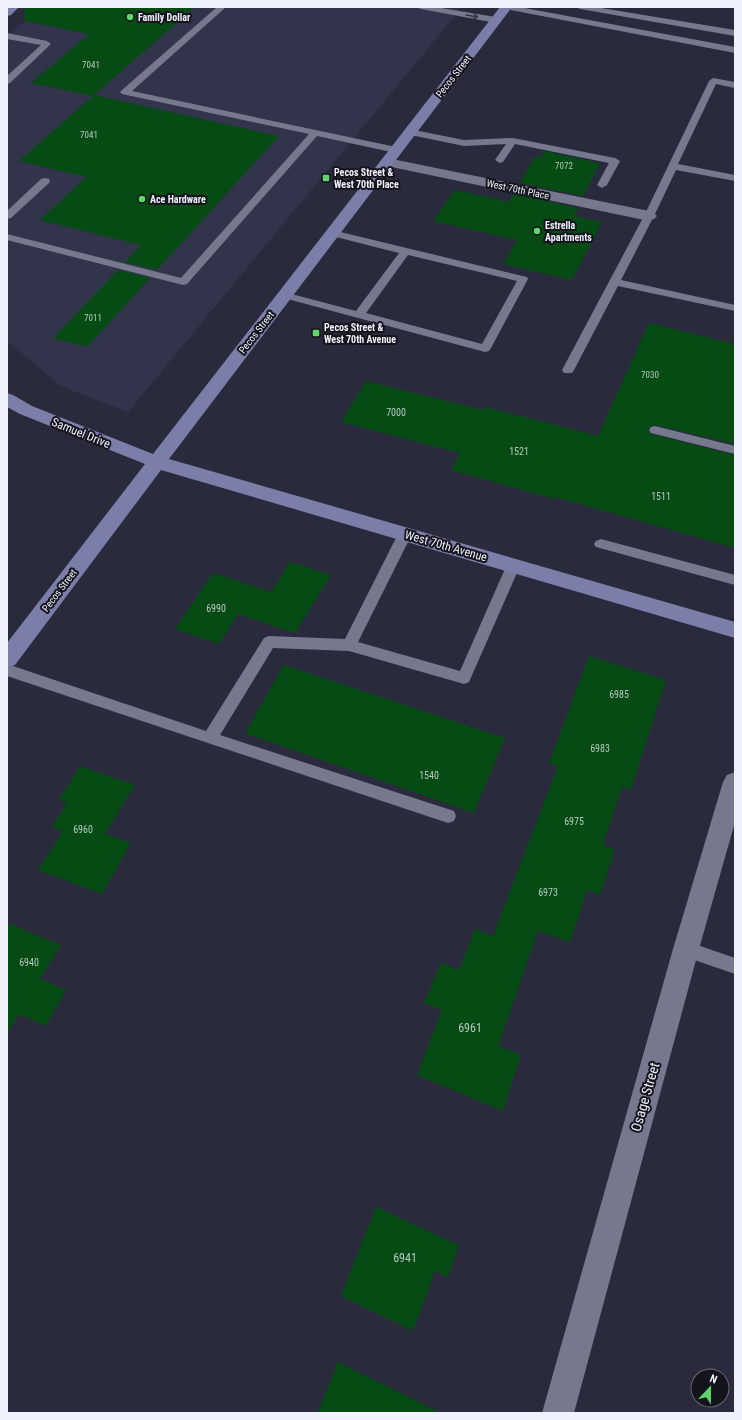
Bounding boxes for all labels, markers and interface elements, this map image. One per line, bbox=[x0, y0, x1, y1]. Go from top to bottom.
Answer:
marker: Family Dollar bbox=[125, 12, 135, 22]
place label: Family Dollar bbox=[138, 12, 191, 23]
one-way arrow bbox=[465, 12, 478, 20]
street label: Pecos Street bbox=[434, 53, 473, 99]
house number: 7041 bbox=[82, 60, 100, 70]
house number: 7041 bbox=[80, 130, 98, 140]
house number: 7072 bbox=[555, 161, 573, 171]
place label: Pecos Street & West 70th Place bbox=[334, 167, 399, 190]
marker: Pecos Street & West 70th Place bbox=[321, 173, 331, 183]
street label: West 70th Place bbox=[486, 177, 551, 202]
marker: Ace Hardware bbox=[137, 194, 147, 204]
place label: Ace Hardware bbox=[150, 194, 206, 205]
place label: Estrella Apartments bbox=[545, 220, 592, 243]
marker: Estrella Apartments bbox=[532, 226, 542, 236]
street label: Pecos Street bbox=[237, 309, 276, 355]
house number: 7011 bbox=[84, 313, 102, 323]
place label: Pecos Street & West 70th Avenue bbox=[324, 322, 396, 345]
marker: Pecos Street & West 70th Avenue bbox=[311, 328, 321, 338]
house number: 7030 bbox=[641, 370, 659, 380]
house number: 7000 bbox=[386, 407, 406, 418]
street label: Samuel Drive bbox=[50, 415, 113, 451]
house number: 1521 bbox=[509, 446, 529, 457]
house number: 1511 bbox=[651, 491, 671, 502]
street label: West 70th Avenue bbox=[403, 528, 489, 565]
street label: Pecos Street bbox=[40, 567, 79, 614]
house number: 6990 bbox=[206, 603, 226, 614]
house number: 6985 bbox=[609, 689, 629, 700]
house number: 6983 bbox=[590, 743, 610, 754]
house number: 1540 bbox=[419, 770, 439, 781]
house number: 6975 bbox=[564, 816, 584, 827]
house number: 6960 bbox=[73, 824, 93, 835]
house number: 6973 bbox=[538, 887, 558, 898]
house number: 6940 bbox=[19, 957, 39, 968]
house number: 6961 bbox=[458, 1021, 482, 1035]
street label: Osage Street bbox=[628, 1061, 662, 1133]
house number: 6941 bbox=[393, 1251, 417, 1265]
north arrow bbox=[690, 1368, 730, 1408]
text: N bbox=[708, 1372, 719, 1387]

